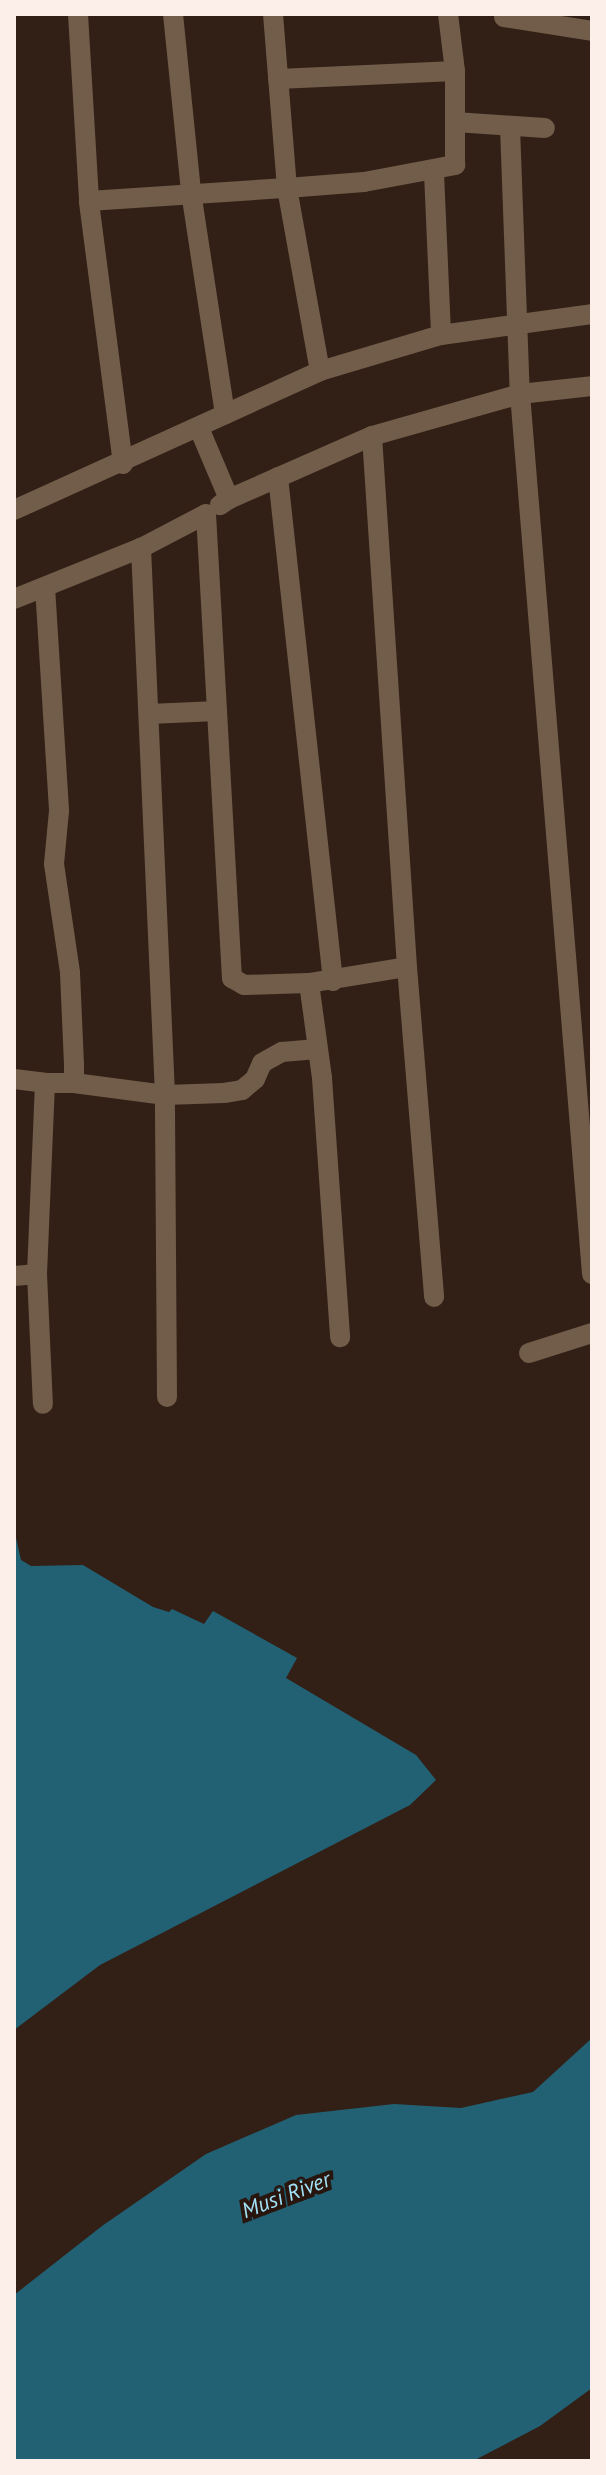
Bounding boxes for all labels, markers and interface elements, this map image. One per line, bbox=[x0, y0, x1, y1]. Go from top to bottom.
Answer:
water label: Musi River bbox=[238, 2166, 334, 2224]

